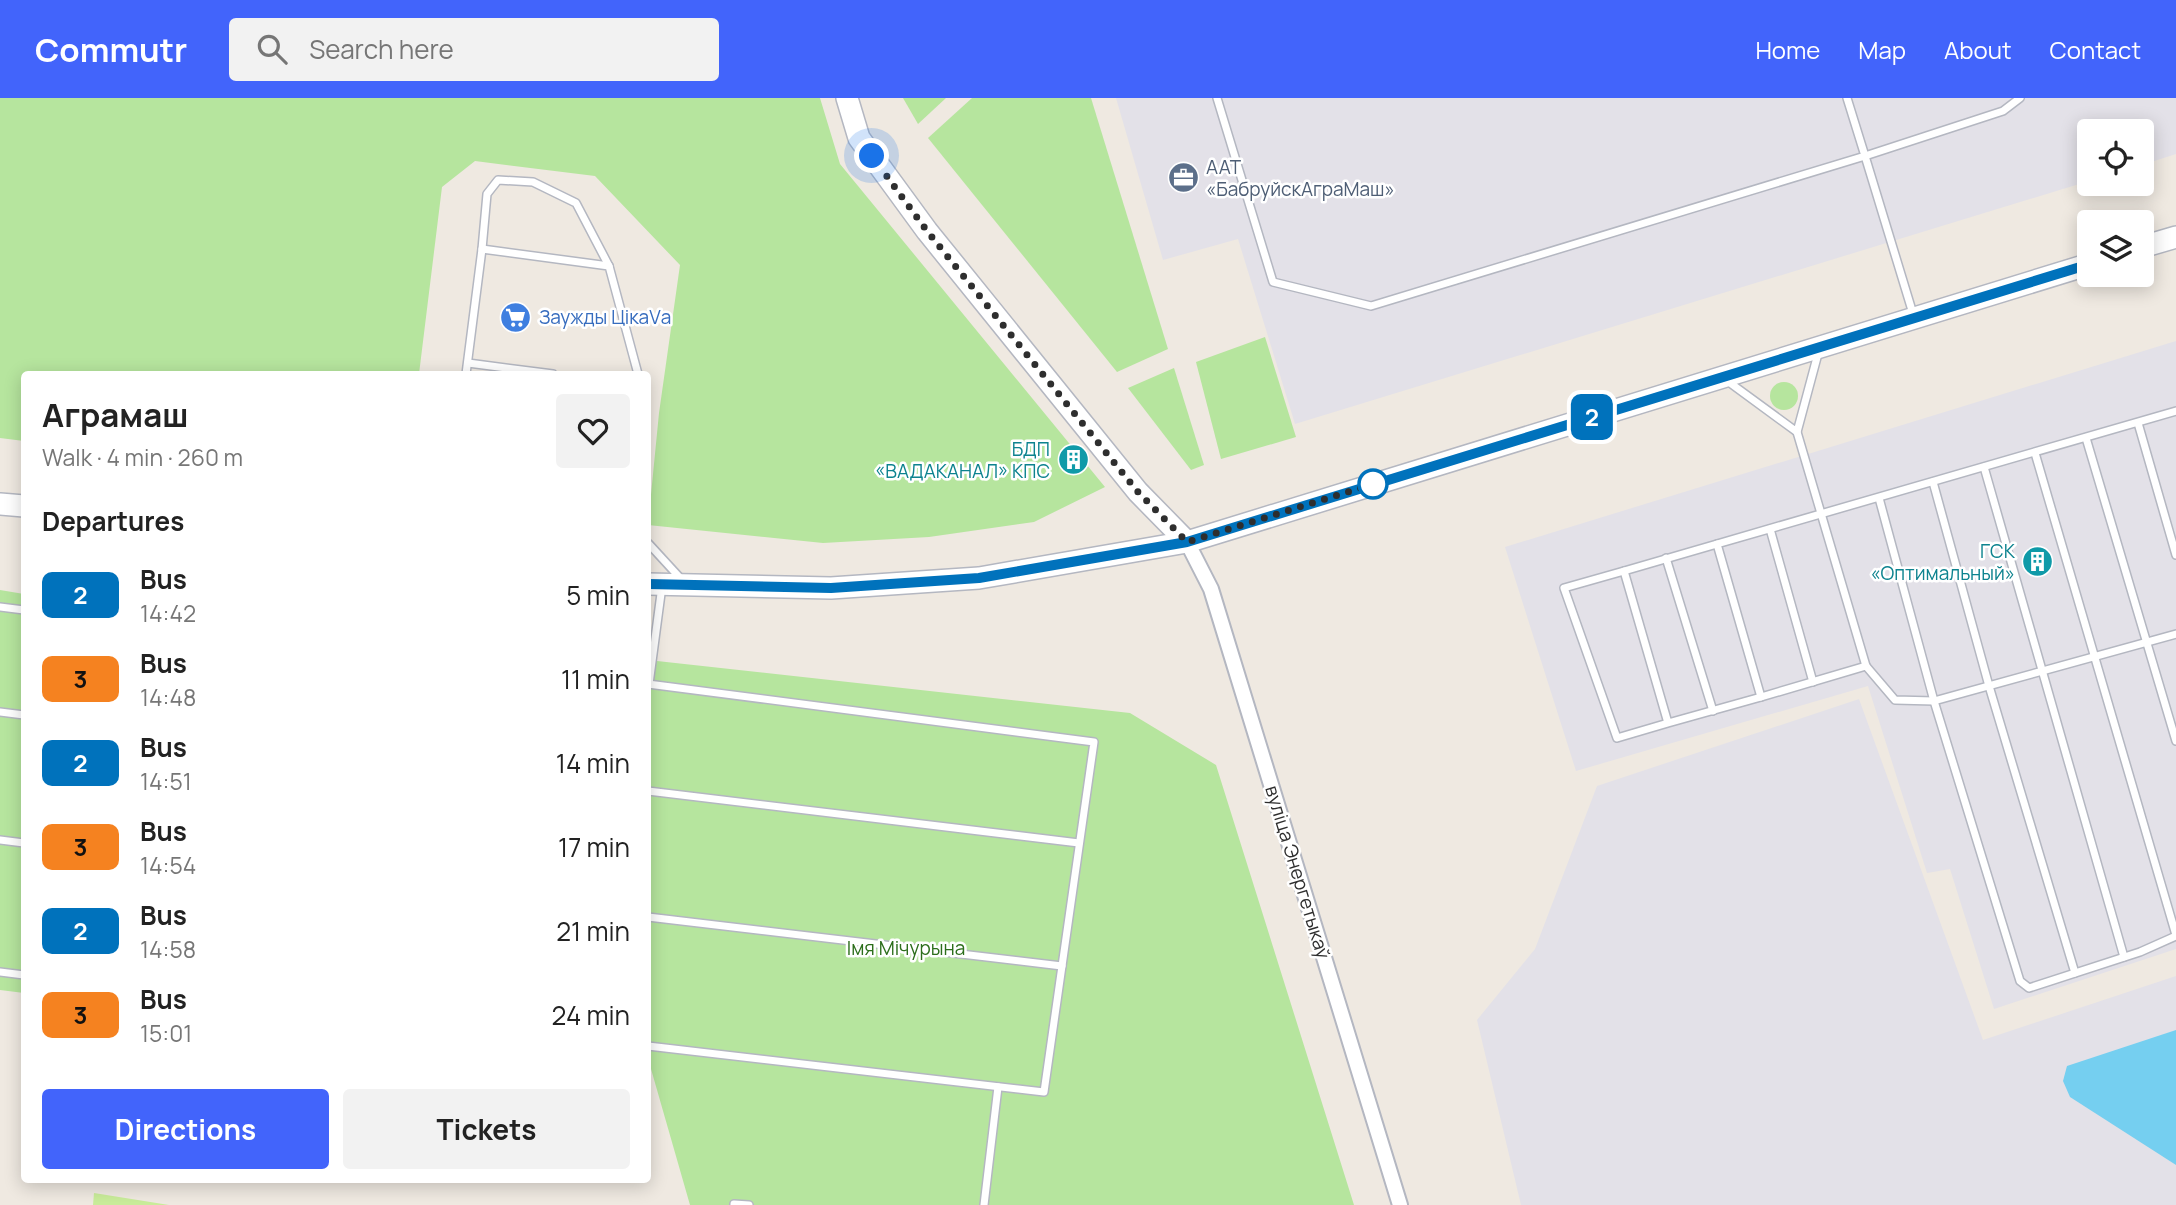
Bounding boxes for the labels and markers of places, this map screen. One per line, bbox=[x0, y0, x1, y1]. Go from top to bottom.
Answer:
place label: ААТ «БабруйскАграМаш» bbox=[1206, 154, 1395, 202]
office icon: ААТ «БабруйскАграМаш» bbox=[1166, 161, 1200, 195]
supermarket icon: Заужды ЦікаVа bbox=[499, 300, 533, 334]
place label: Заужды ЦікаVа bbox=[539, 304, 671, 330]
place label: БДП «ВАДАКАНАЛ» КПС bbox=[875, 436, 1050, 484]
building icon: БДП «ВАДАКАНАЛ» КПС bbox=[1056, 443, 1090, 477]
unlabelled marker bbox=[1358, 469, 1388, 499]
place label: ГСК «Оптимальный» bbox=[1870, 538, 2016, 586]
building icon: ГСК «Оптимальный» bbox=[2021, 545, 2055, 579]

